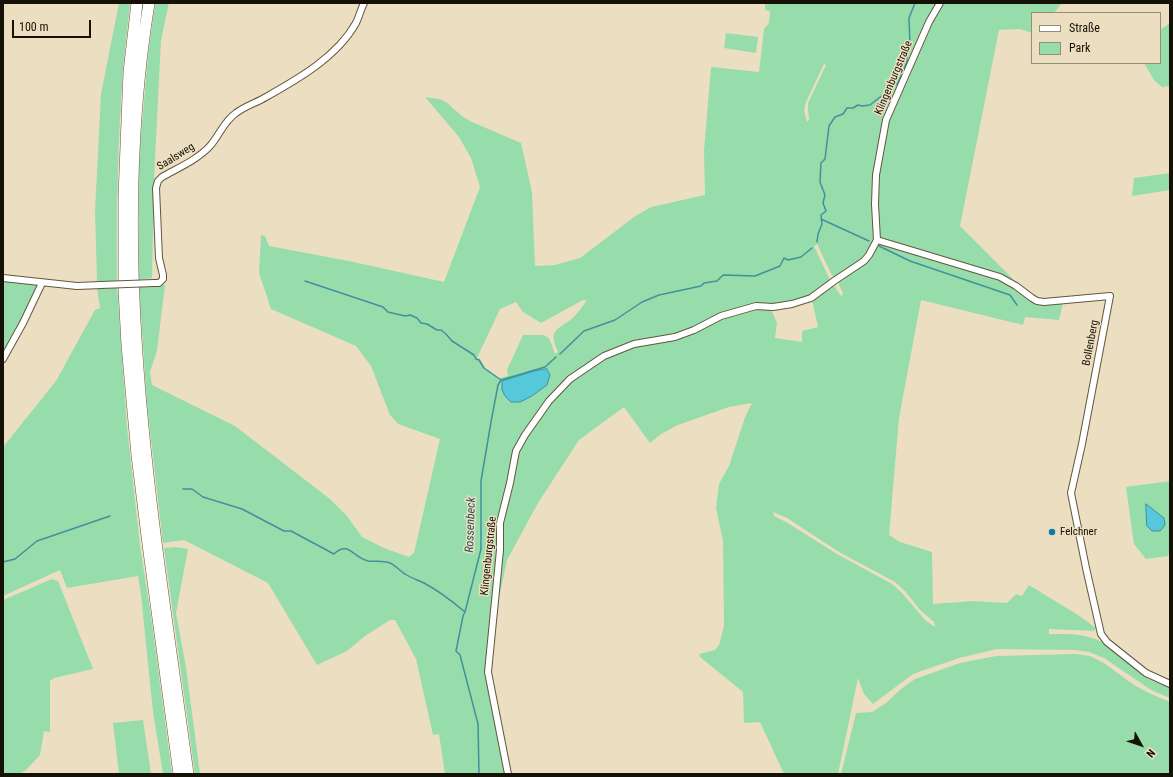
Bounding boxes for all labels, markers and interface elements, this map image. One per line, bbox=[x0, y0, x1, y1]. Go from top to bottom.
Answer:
scale bar bbox=[14, 12, 93, 38]
legend bbox=[1031, 12, 1161, 64]
text: 100 m bbox=[19, 20, 49, 34]
text: Straße bbox=[1069, 21, 1100, 35]
street label: Klingenburgstraße bbox=[872, 39, 916, 117]
text: Park bbox=[1069, 41, 1090, 55]
street label: Saalsweg bbox=[155, 140, 197, 174]
street label: Bollenberg bbox=[1080, 319, 1102, 367]
water label: Rossenbeck bbox=[463, 497, 479, 553]
street label: Klingenburgstraße bbox=[478, 516, 500, 596]
place label: Felchner bbox=[1060, 525, 1097, 539]
marker: Felchner bbox=[1047, 527, 1057, 537]
north arrow bbox=[1121, 725, 1161, 765]
text: N bbox=[1143, 746, 1158, 760]

